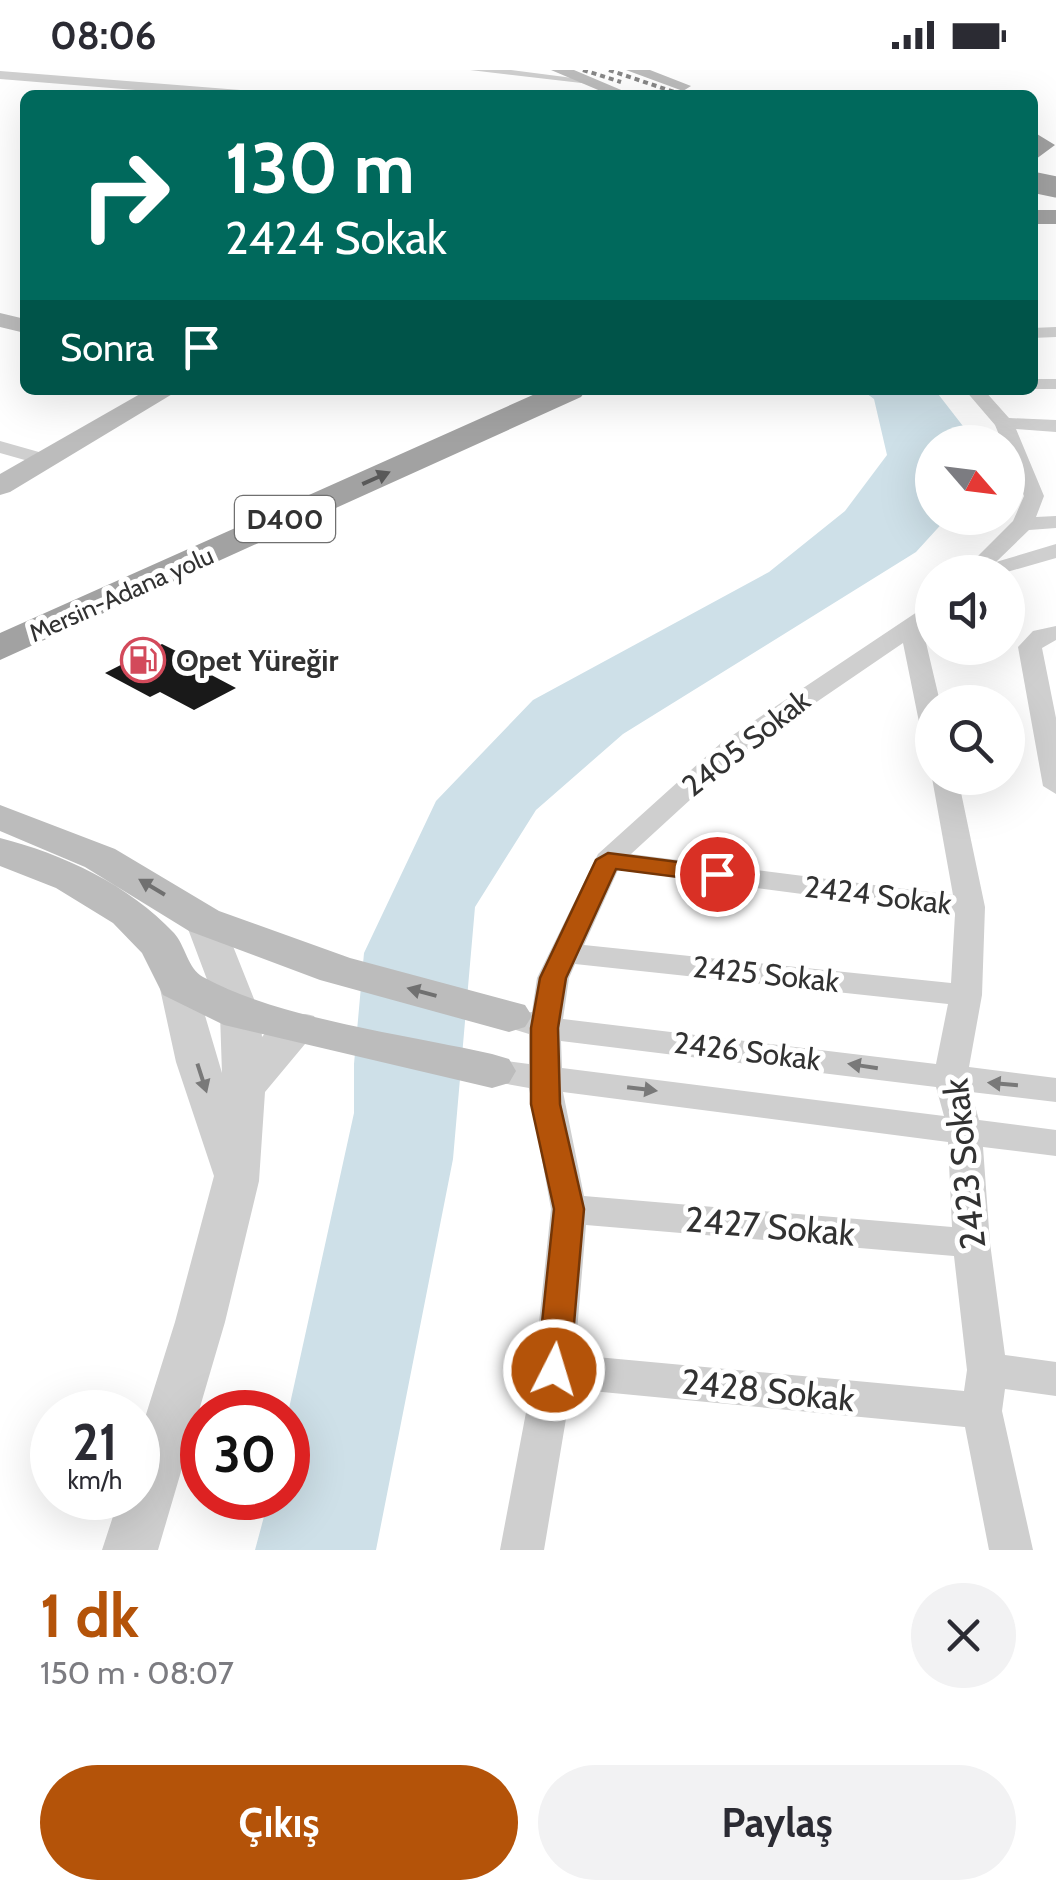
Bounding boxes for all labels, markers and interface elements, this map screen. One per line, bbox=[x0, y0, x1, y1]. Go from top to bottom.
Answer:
text: 08:06 bbox=[50, 12, 156, 59]
text: 130 m bbox=[225, 125, 415, 211]
icon: right bbox=[60, 130, 190, 260]
text: 2424 Sokak bbox=[225, 211, 447, 265]
icon: arrive bbox=[174, 320, 229, 375]
text: Sonra bbox=[60, 324, 154, 371]
north arrow bbox=[915, 425, 1025, 535]
map controls bbox=[915, 425, 1025, 795]
one-way arrow bbox=[361, 470, 391, 486]
road number: D400 bbox=[235, 496, 335, 542]
street label: Mersin-Adana yolu bbox=[24, 540, 218, 648]
button: sound bbox=[915, 555, 1025, 665]
fuel station icon: Opet Yüreğir bbox=[120, 637, 166, 683]
place label: Opet Yüreğir bbox=[176, 642, 338, 679]
street label: 2405 Sokak bbox=[675, 681, 818, 804]
button: search bbox=[915, 685, 1025, 795]
pin bbox=[675, 832, 760, 917]
icon: arrive bbox=[690, 847, 745, 902]
street label: 2424 Sokak bbox=[802, 868, 954, 922]
one-way arrow bbox=[138, 879, 166, 896]
street label: 2425 Sokak bbox=[691, 948, 842, 1000]
one-way arrow bbox=[406, 984, 437, 1000]
street label: 2426 Sokak bbox=[671, 1024, 823, 1078]
one-way arrow bbox=[846, 1058, 878, 1073]
one-way arrow bbox=[196, 1064, 211, 1094]
street label: 2423 Sokak bbox=[934, 1076, 994, 1251]
one-way arrow bbox=[986, 1076, 1018, 1092]
one-way arrow bbox=[627, 1081, 658, 1097]
street label: 2427 Sokak bbox=[683, 1197, 857, 1255]
position arrow bbox=[502, 1318, 606, 1422]
street label: 2428 Sokak bbox=[679, 1360, 857, 1420]
speed limit sign: 30 bbox=[180, 1390, 310, 1520]
text: 21 bbox=[73, 1412, 117, 1473]
text: km/h bbox=[68, 1465, 122, 1495]
text: 1 dk bbox=[40, 1579, 139, 1652]
button: close bbox=[911, 1583, 1016, 1688]
text: 150 m · 08:07 bbox=[40, 1653, 234, 1692]
button: Çıkış bbox=[40, 1765, 518, 1880]
button: Paylaş bbox=[538, 1765, 1016, 1880]

